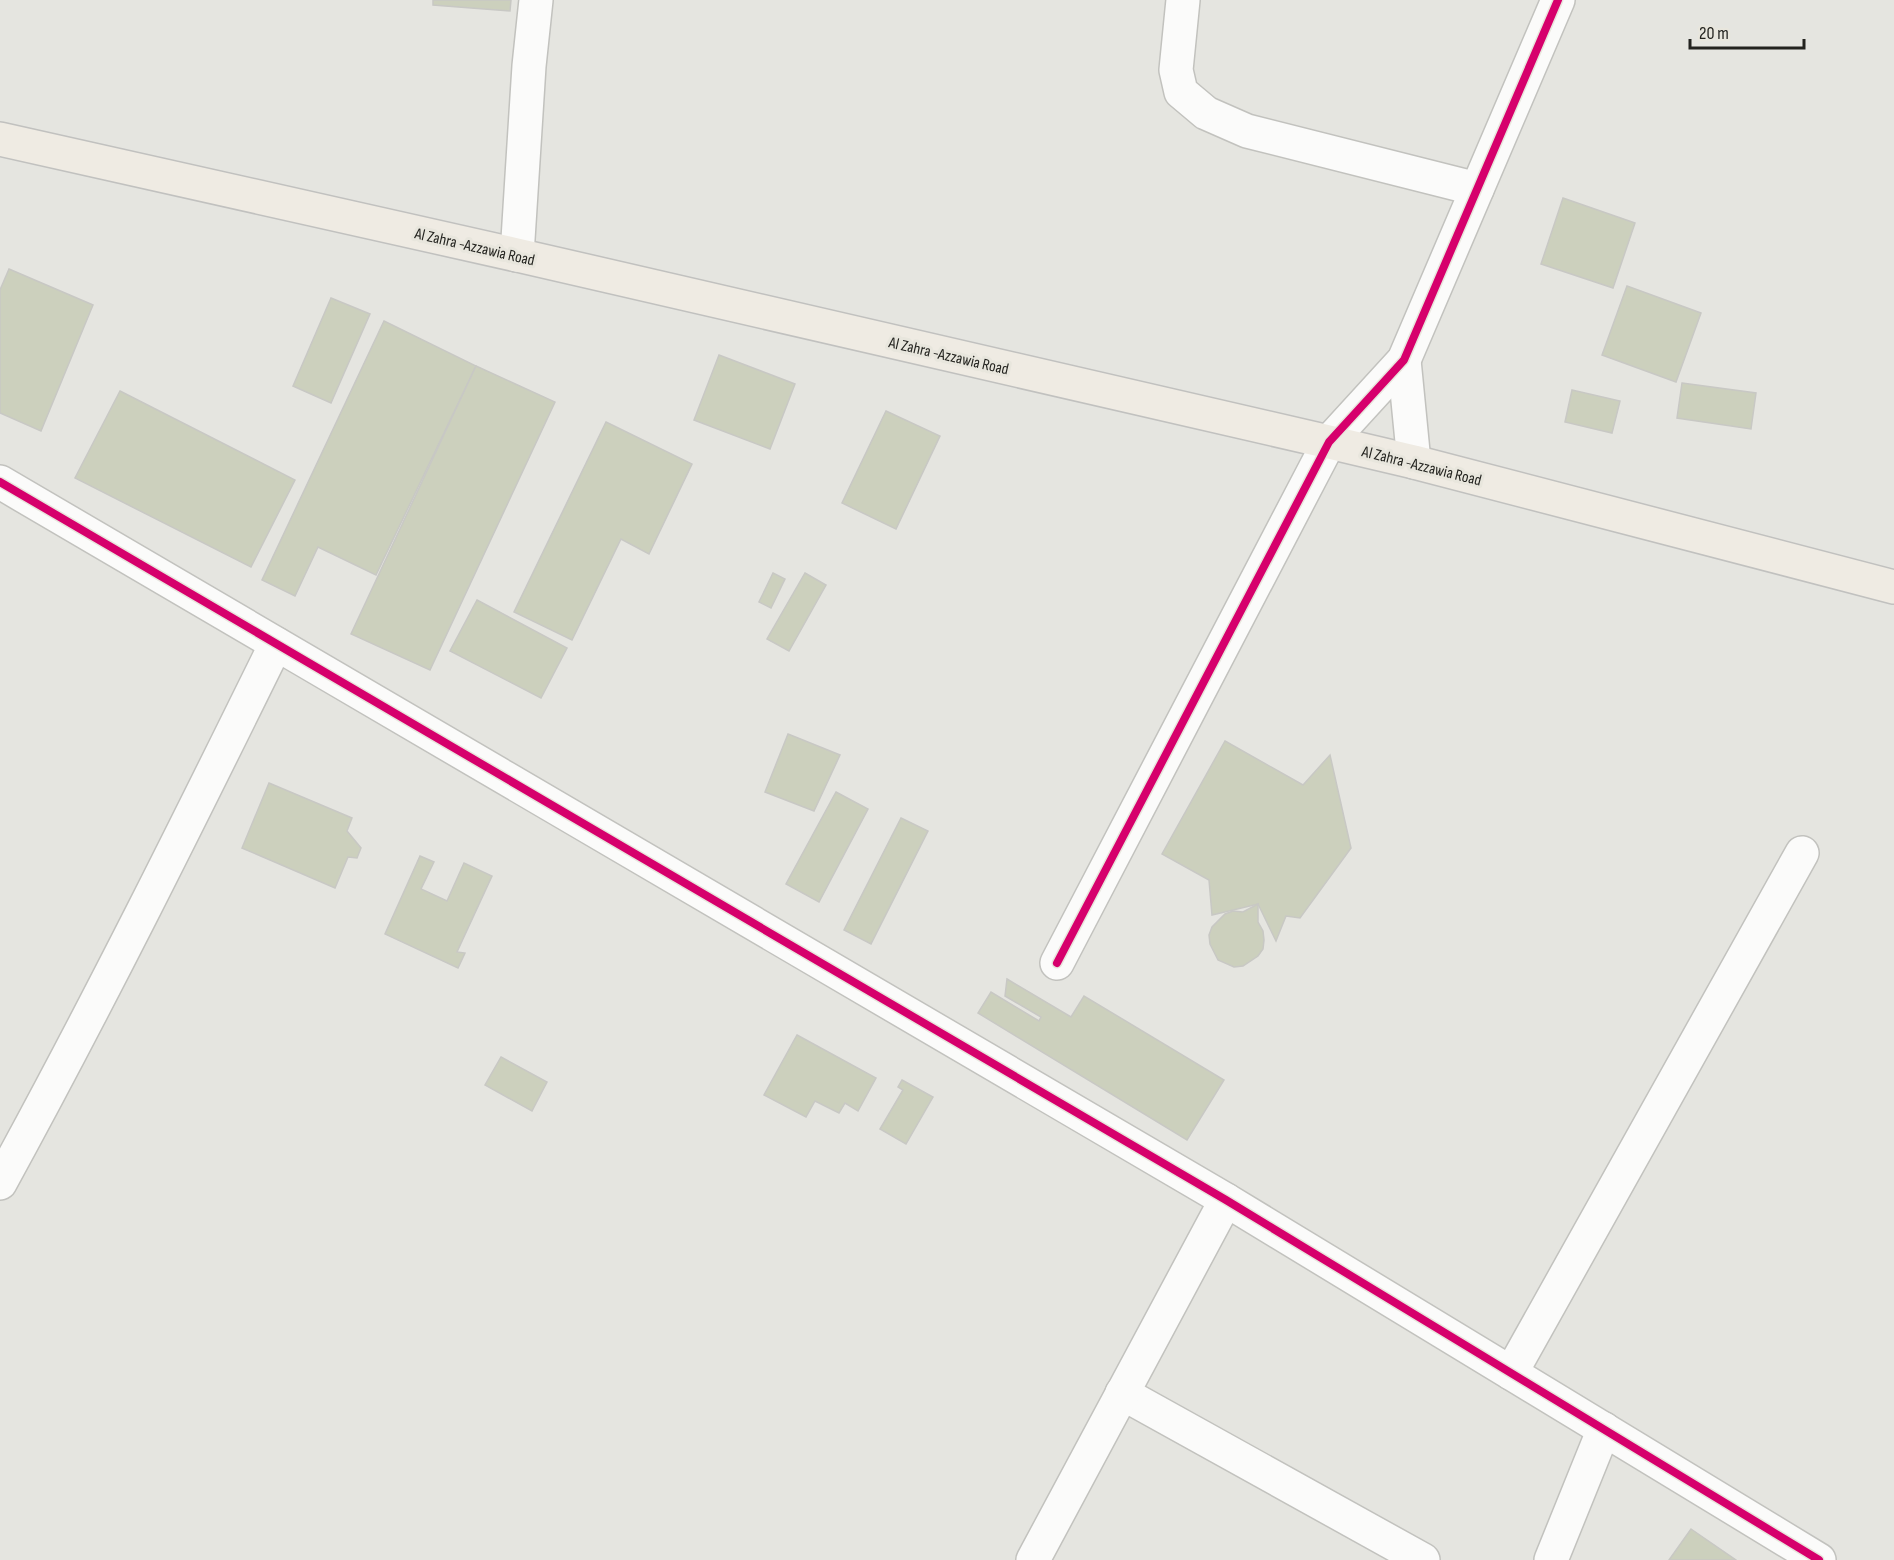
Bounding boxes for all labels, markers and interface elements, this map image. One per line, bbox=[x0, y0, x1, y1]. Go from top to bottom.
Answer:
scale bar bbox=[1690, 12, 1804, 50]
text: 20 m bbox=[1699, 23, 1729, 44]
street label: Al Zahra -Azzawia Road bbox=[412, 224, 536, 270]
street label: Al Zahra -Azzawia Road bbox=[886, 333, 1010, 379]
street label: Al Zahra -Azzawia Road bbox=[1359, 442, 1483, 490]

